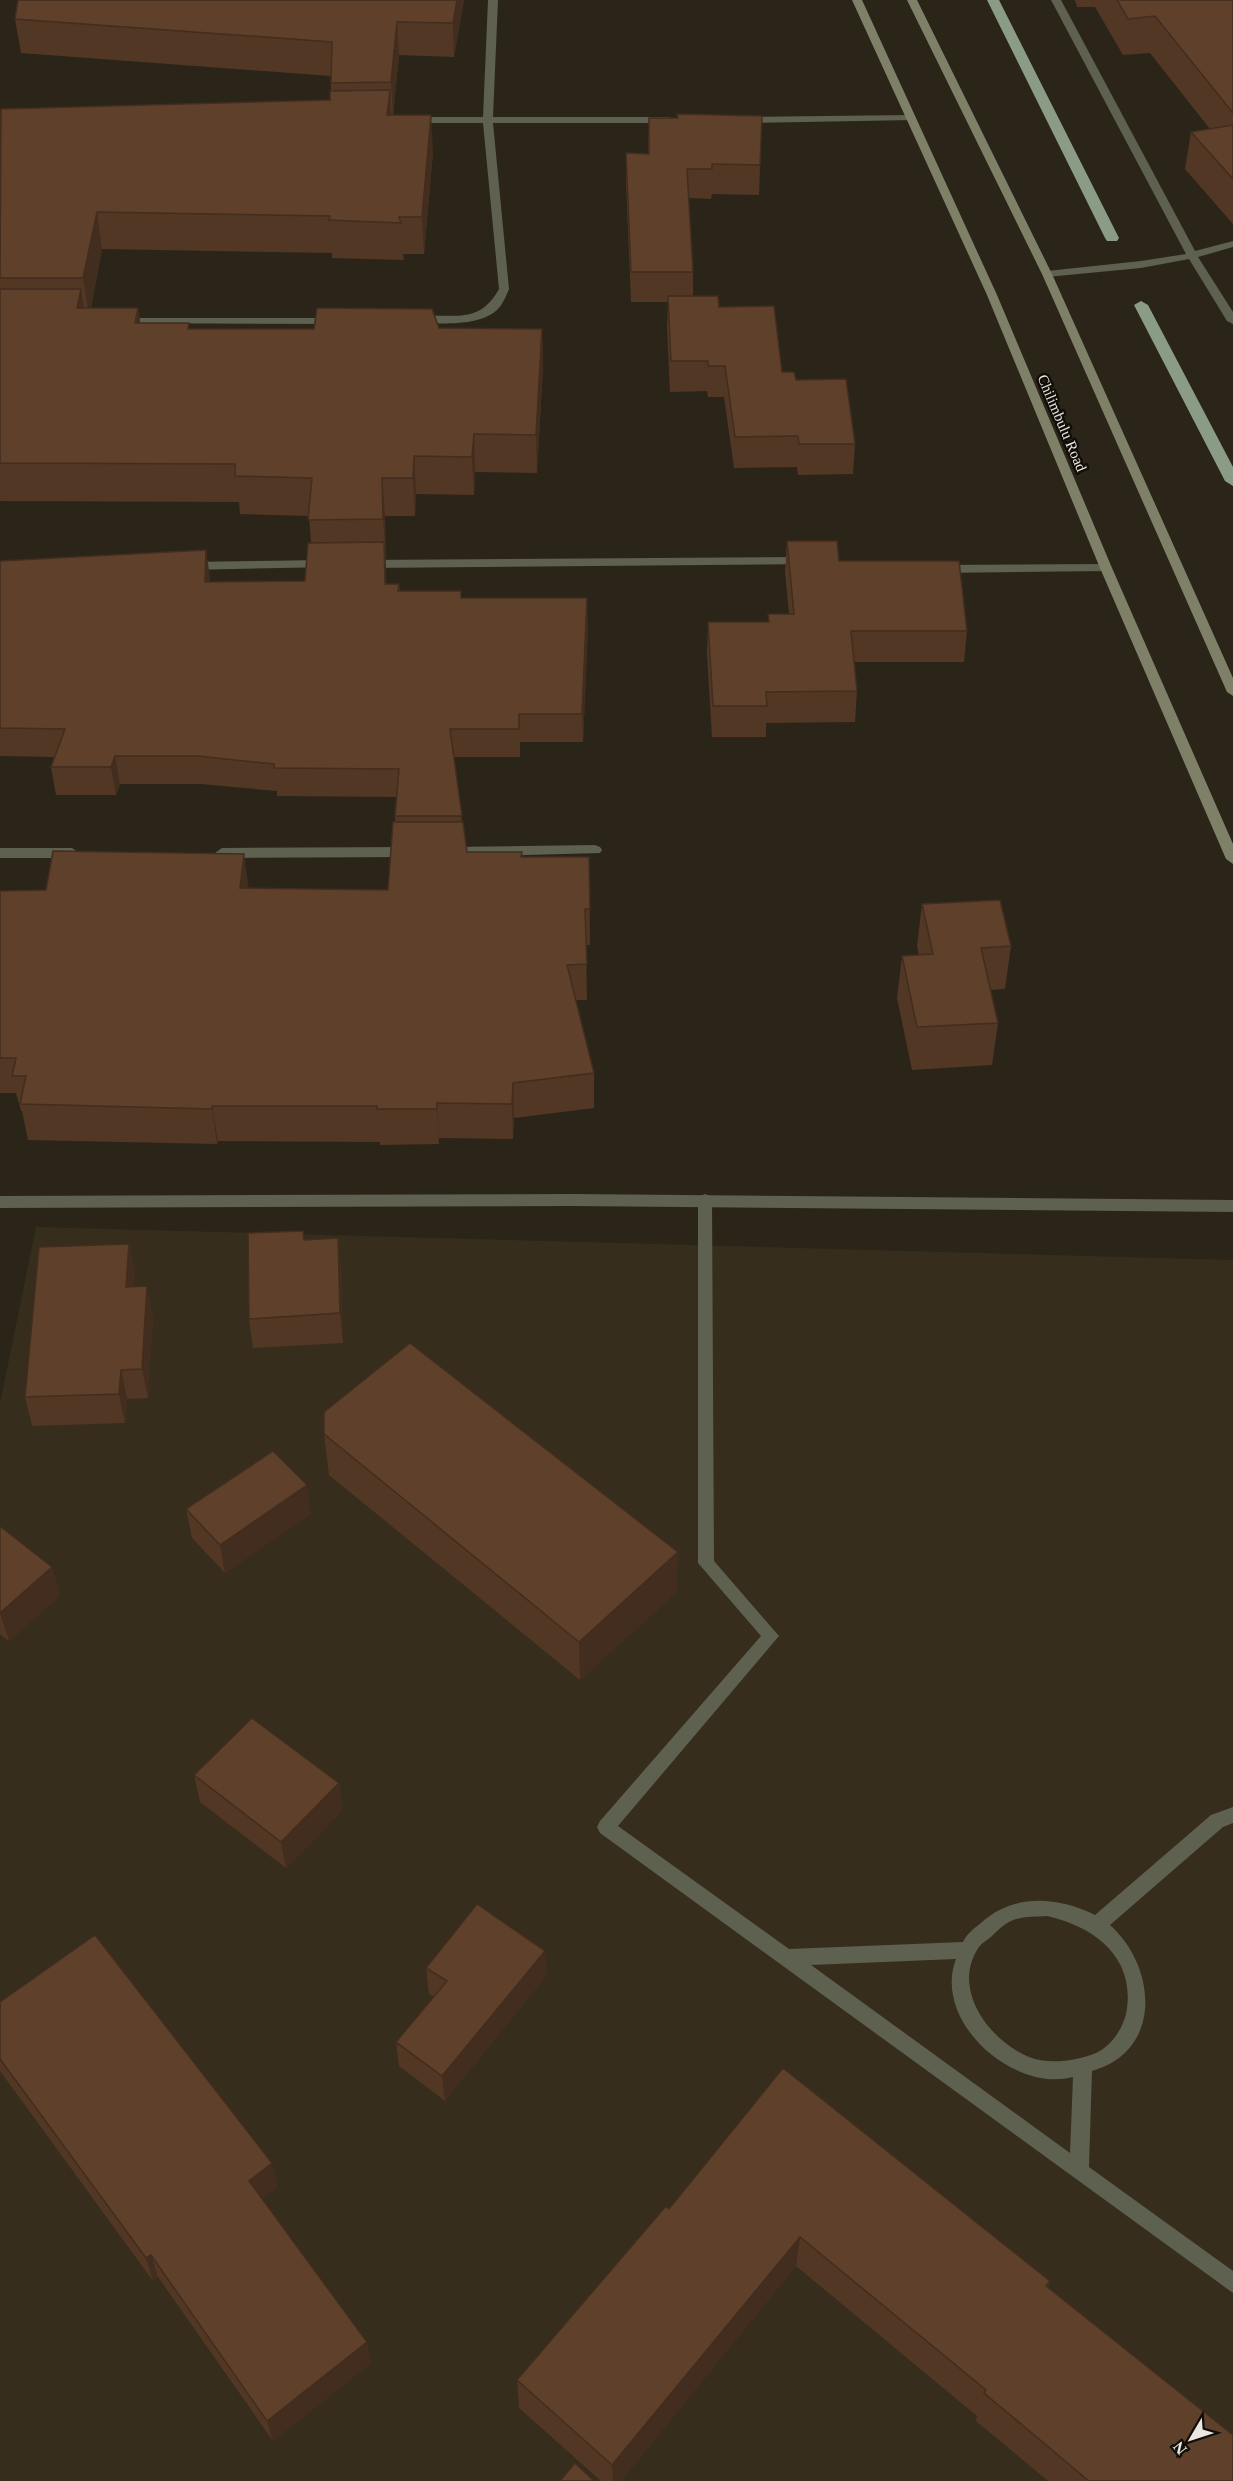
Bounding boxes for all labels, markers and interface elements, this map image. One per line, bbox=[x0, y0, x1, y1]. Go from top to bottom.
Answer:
street label: Chilimbulu Road bbox=[1034, 372, 1090, 474]
north arrow bbox=[1161, 2409, 1221, 2469]
text: N bbox=[1169, 2438, 1190, 2458]

